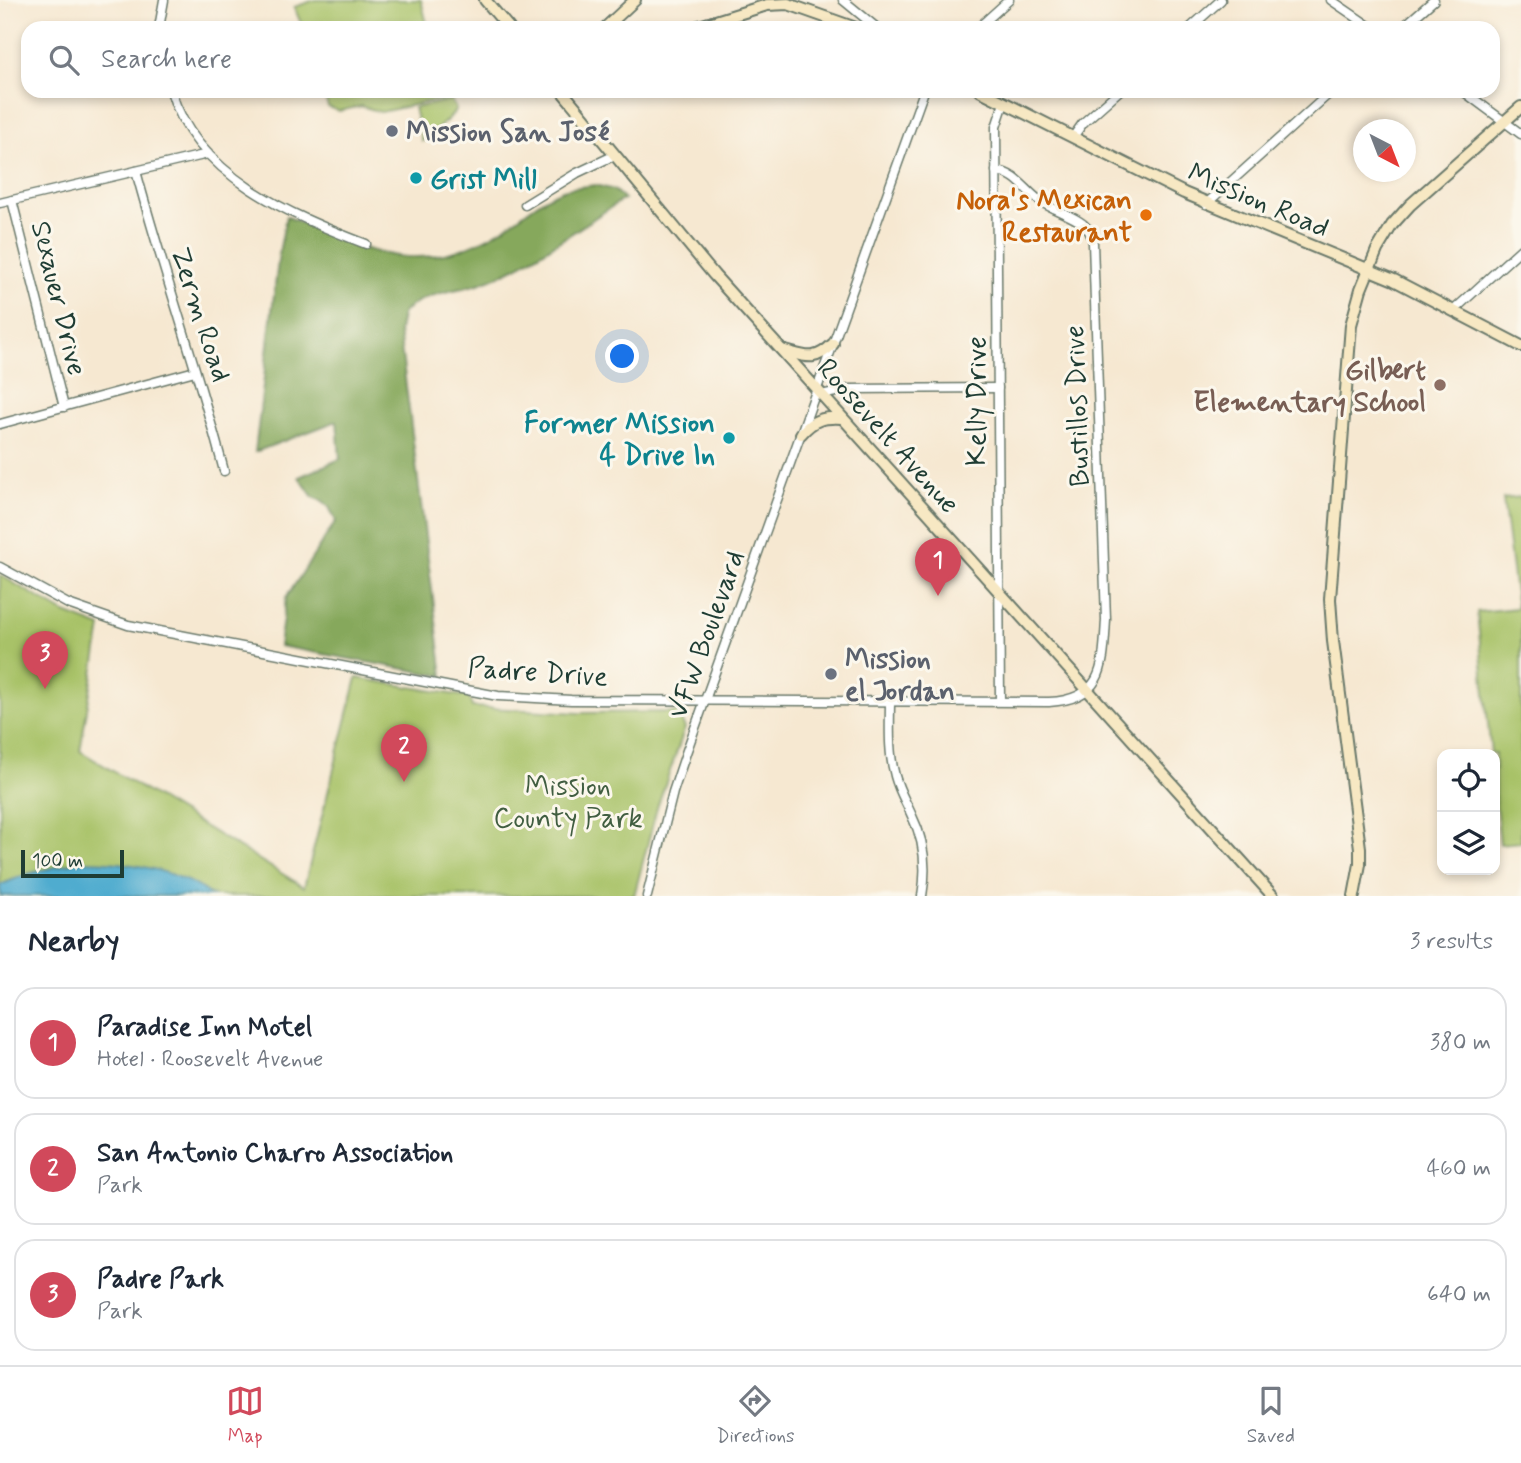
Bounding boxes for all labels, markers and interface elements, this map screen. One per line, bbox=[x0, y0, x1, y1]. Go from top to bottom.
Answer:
search box bbox=[21, 21, 1500, 98]
icon: search bbox=[45, 41, 83, 79]
text: Search here bbox=[101, 43, 232, 77]
place label: Mission San José bbox=[406, 115, 610, 152]
north arrow bbox=[1353, 119, 1416, 182]
marker: Mission San José bbox=[384, 123, 400, 139]
street label: Mission Road bbox=[1182, 155, 1334, 248]
place label: Grist Mill bbox=[430, 162, 537, 199]
marker: Grist Mill bbox=[408, 170, 424, 186]
place label: Nora's Mexican Restaurant bbox=[956, 183, 1132, 252]
marker: Nora's Mexican Restaurant bbox=[1138, 207, 1154, 223]
street label: Sexauer Drive bbox=[21, 217, 95, 380]
street label: Zerm Road bbox=[160, 243, 239, 387]
street label: Bustillos Drive bbox=[1057, 324, 1100, 487]
street label: Kelly Drive bbox=[959, 336, 996, 466]
your location bbox=[605, 339, 639, 373]
street label: Roosevelt Avenue bbox=[807, 351, 967, 522]
place label: Gilbert Elementary School bbox=[1193, 353, 1427, 422]
marker: Gilbert Elementary School bbox=[1432, 377, 1448, 393]
place label: Former Mission 4 Drive In bbox=[524, 406, 715, 475]
marker: Former Mission 4 Drive In bbox=[721, 430, 737, 446]
pin: 1 bbox=[915, 538, 961, 596]
street label: VFW Boulevard bbox=[660, 546, 755, 724]
pin: 3 bbox=[22, 631, 68, 689]
place label: Mission el Jordan bbox=[845, 642, 955, 711]
street label: Padre Drive bbox=[467, 650, 609, 697]
marker: Mission el Jordan bbox=[823, 666, 839, 682]
pin: 2 bbox=[381, 724, 427, 782]
map controls bbox=[1437, 749, 1500, 875]
button: locate bbox=[1437, 749, 1500, 812]
park label: Mission County Park bbox=[493, 769, 643, 838]
button: layers bbox=[1437, 812, 1500, 875]
scale bar bbox=[21, 847, 124, 879]
text: 100 m bbox=[32, 849, 83, 874]
text: Nearby bbox=[28, 922, 119, 961]
text: 3 results bbox=[1410, 927, 1493, 957]
text: Paradise Inn Motel bbox=[97, 1011, 312, 1045]
text: 1 bbox=[48, 1028, 58, 1058]
text: 380 m bbox=[1430, 1028, 1491, 1058]
text: Hotel · Roosevelt Avenue bbox=[97, 1045, 323, 1075]
text: San Antonio Charro Association bbox=[97, 1137, 453, 1171]
text: 2 bbox=[47, 1154, 59, 1184]
text: 460 m bbox=[1427, 1154, 1491, 1184]
text: Park bbox=[97, 1171, 143, 1201]
text: Padre Park bbox=[97, 1263, 224, 1297]
text: 3 bbox=[48, 1280, 58, 1310]
text: 640 m bbox=[1427, 1280, 1491, 1310]
text: Park bbox=[97, 1297, 143, 1327]
tab: Map bbox=[226, 1382, 264, 1449]
tab: Directions bbox=[716, 1382, 795, 1449]
tab: Saved bbox=[1247, 1382, 1295, 1449]

